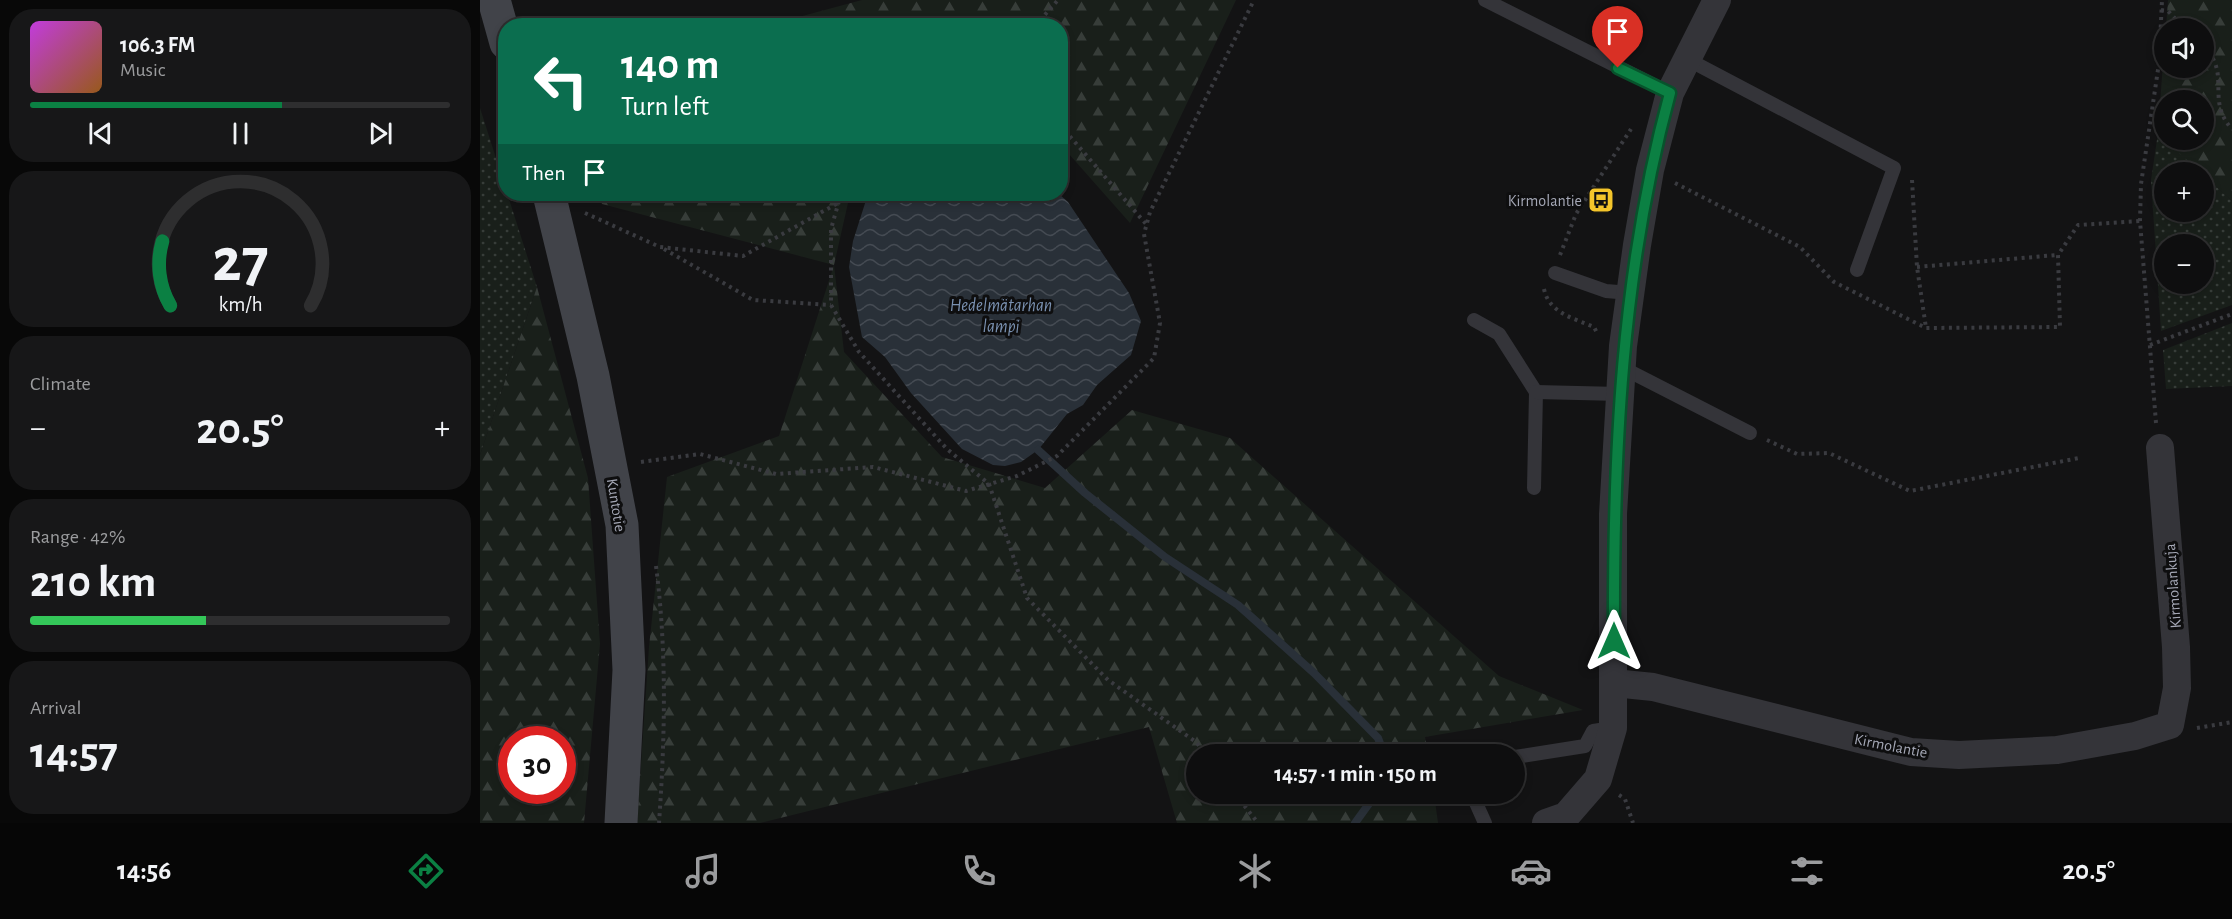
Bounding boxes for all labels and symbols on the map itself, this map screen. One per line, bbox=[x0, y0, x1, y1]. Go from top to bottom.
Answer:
pin bbox=[1592, 6, 1643, 68]
bus stop icon: Kirmolantie bbox=[1586, 185, 1616, 215]
place label: Kirmolantie bbox=[1508, 193, 1582, 209]
water label: Hedelmätarhan lampi bbox=[950, 297, 1052, 336]
street label: Kuntotie bbox=[604, 477, 628, 533]
street label: Kirmolankuja bbox=[2162, 543, 2185, 629]
position arrow bbox=[1582, 609, 1646, 673]
speed limit sign: 30 bbox=[498, 726, 576, 804]
street label: Kirmolantie bbox=[1853, 731, 1929, 761]

